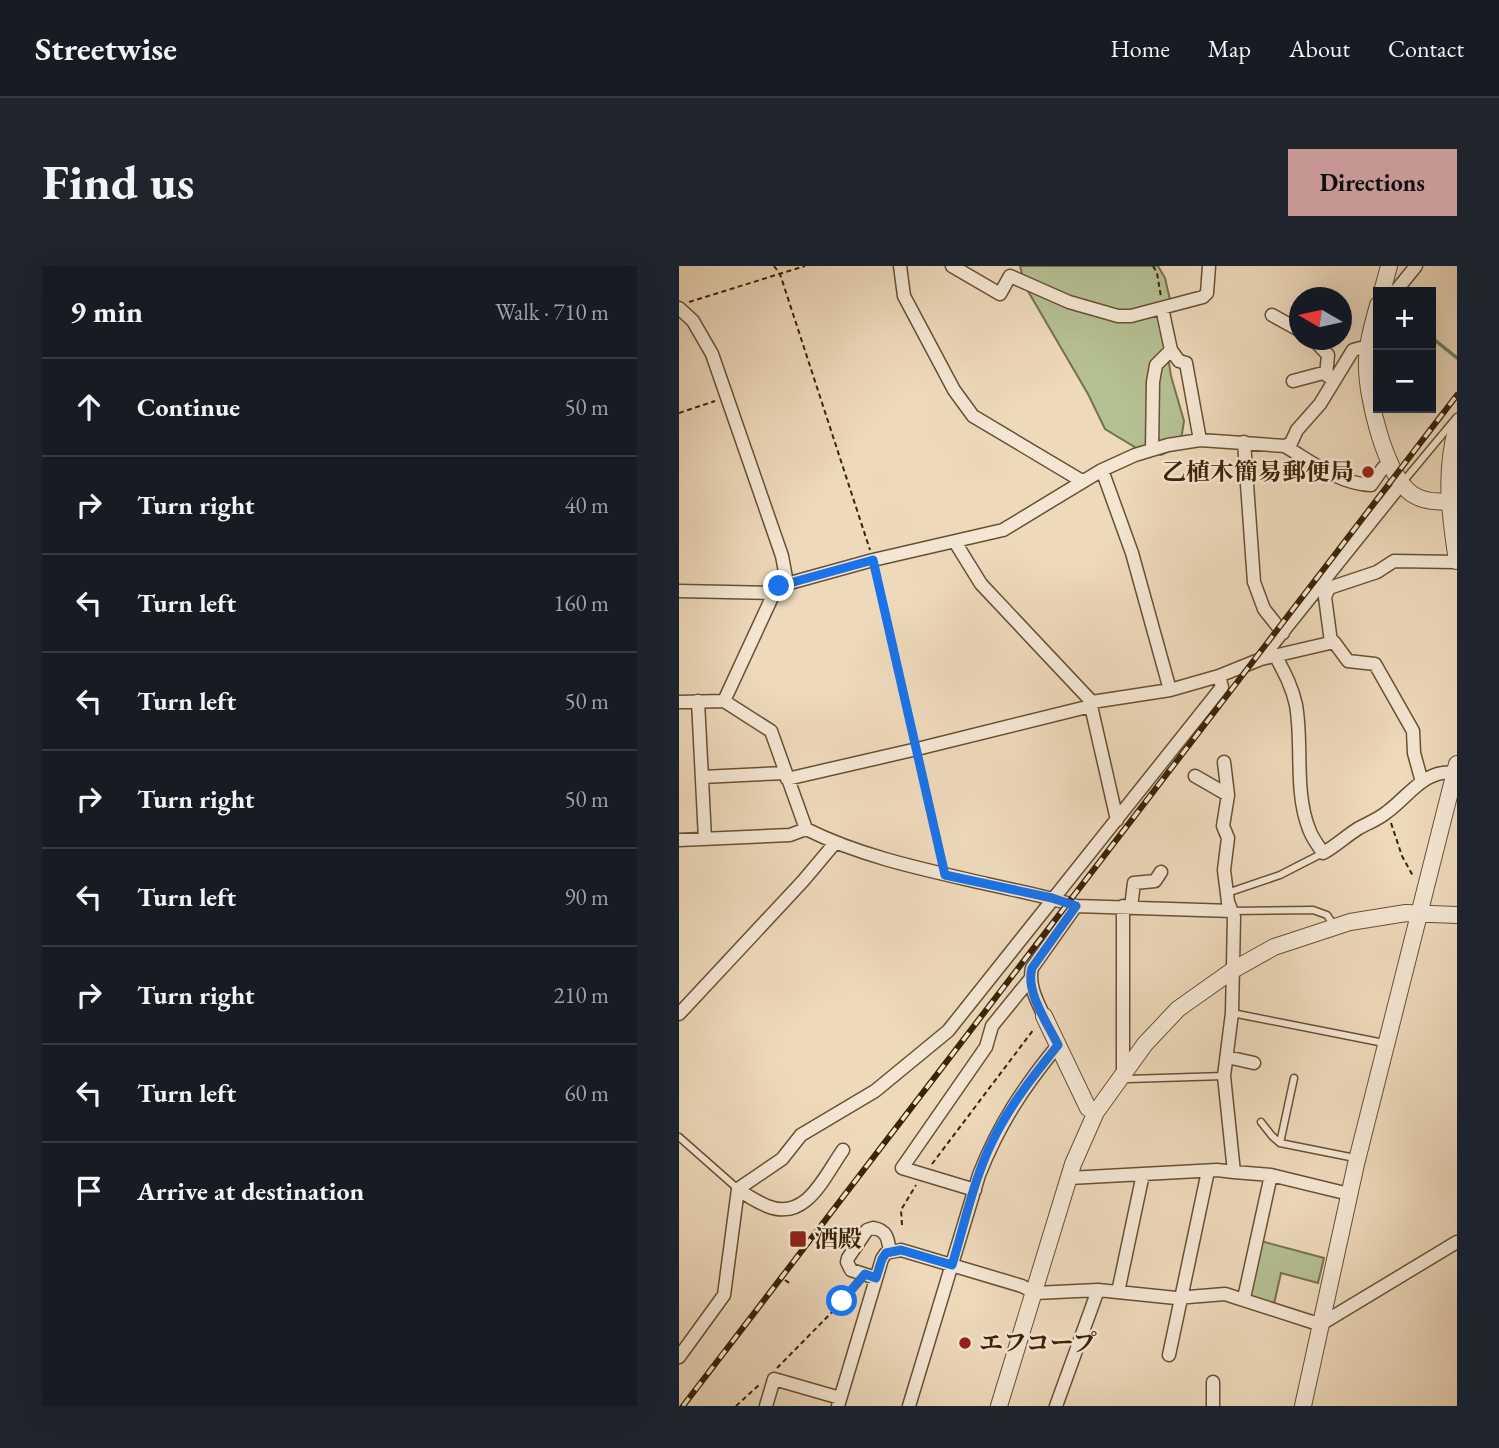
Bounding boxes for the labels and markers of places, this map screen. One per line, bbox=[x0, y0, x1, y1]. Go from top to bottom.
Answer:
place label: 乙植木簡易郵便局 bbox=[1162, 456, 1354, 487]
marker: 乙植木簡易郵便局 bbox=[1360, 464, 1376, 480]
place label: 酒殿 bbox=[814, 1223, 862, 1254]
marker: 酒殿 bbox=[788, 1229, 808, 1249]
place label: エフコープ bbox=[979, 1327, 1098, 1358]
marker: エフコープ bbox=[957, 1335, 973, 1351]

